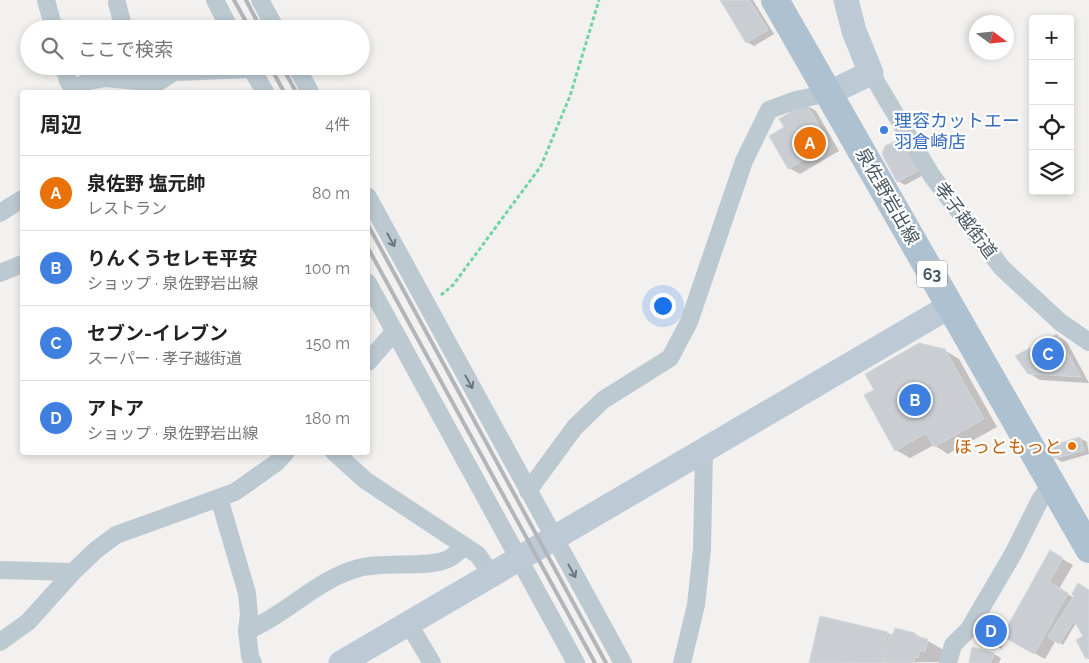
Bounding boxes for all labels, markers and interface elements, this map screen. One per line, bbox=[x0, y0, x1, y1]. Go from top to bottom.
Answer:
north arrow bbox=[969, 15, 1014, 60]
map controls bbox=[1029, 15, 1074, 195]
button: + bbox=[1029, 15, 1074, 60]
search box bbox=[20, 20, 370, 75]
icon: search bbox=[38, 34, 66, 62]
text: ここで検索 bbox=[78, 38, 173, 60]
button: − bbox=[1029, 60, 1074, 105]
button: locate bbox=[1029, 105, 1074, 150]
place label: 理容カットエー 羽倉崎店 bbox=[894, 110, 1020, 152]
text: 周辺 bbox=[40, 112, 82, 137]
text: 4件 bbox=[325, 115, 350, 134]
pin: A bbox=[794, 124, 826, 162]
marker: 理容カットエー 羽倉崎店 bbox=[878, 124, 890, 136]
street label: 泉佐野岩出線 bbox=[852, 144, 924, 248]
button: layers bbox=[1029, 150, 1074, 195]
text: 泉佐野 塩元帥 bbox=[87, 172, 206, 194]
street label: 孝子越街道 bbox=[931, 178, 1001, 262]
text: A bbox=[51, 184, 61, 203]
text: 80 m bbox=[312, 184, 350, 203]
text: レストラン bbox=[87, 199, 167, 218]
one-way arrow bbox=[386, 232, 396, 247]
text: りんくうセレモ平安 bbox=[87, 247, 258, 269]
text: B bbox=[51, 259, 61, 278]
text: 100 m bbox=[305, 259, 350, 278]
road number: 63 bbox=[917, 260, 947, 288]
text: ショップ · 泉佐野岩出線 bbox=[87, 274, 258, 293]
your location bbox=[650, 293, 676, 319]
text: セブン-イレブン bbox=[87, 322, 228, 344]
text: C bbox=[51, 334, 61, 353]
text: 150 m bbox=[306, 334, 350, 353]
pin: C bbox=[1032, 335, 1064, 373]
text: スーパー · 孝子越街道 bbox=[87, 349, 242, 368]
one-way arrow bbox=[464, 375, 474, 390]
pin: B bbox=[899, 381, 931, 419]
text: アトア bbox=[87, 397, 144, 419]
text: D bbox=[50, 409, 62, 428]
text: 180 m bbox=[305, 409, 350, 428]
text: ショップ · 泉佐野岩出線 bbox=[87, 424, 258, 443]
place label: ほっともっと bbox=[954, 436, 1062, 457]
marker: ほっともっと bbox=[1066, 440, 1078, 452]
one-way arrow bbox=[568, 563, 578, 577]
pin: D bbox=[975, 612, 1007, 650]

